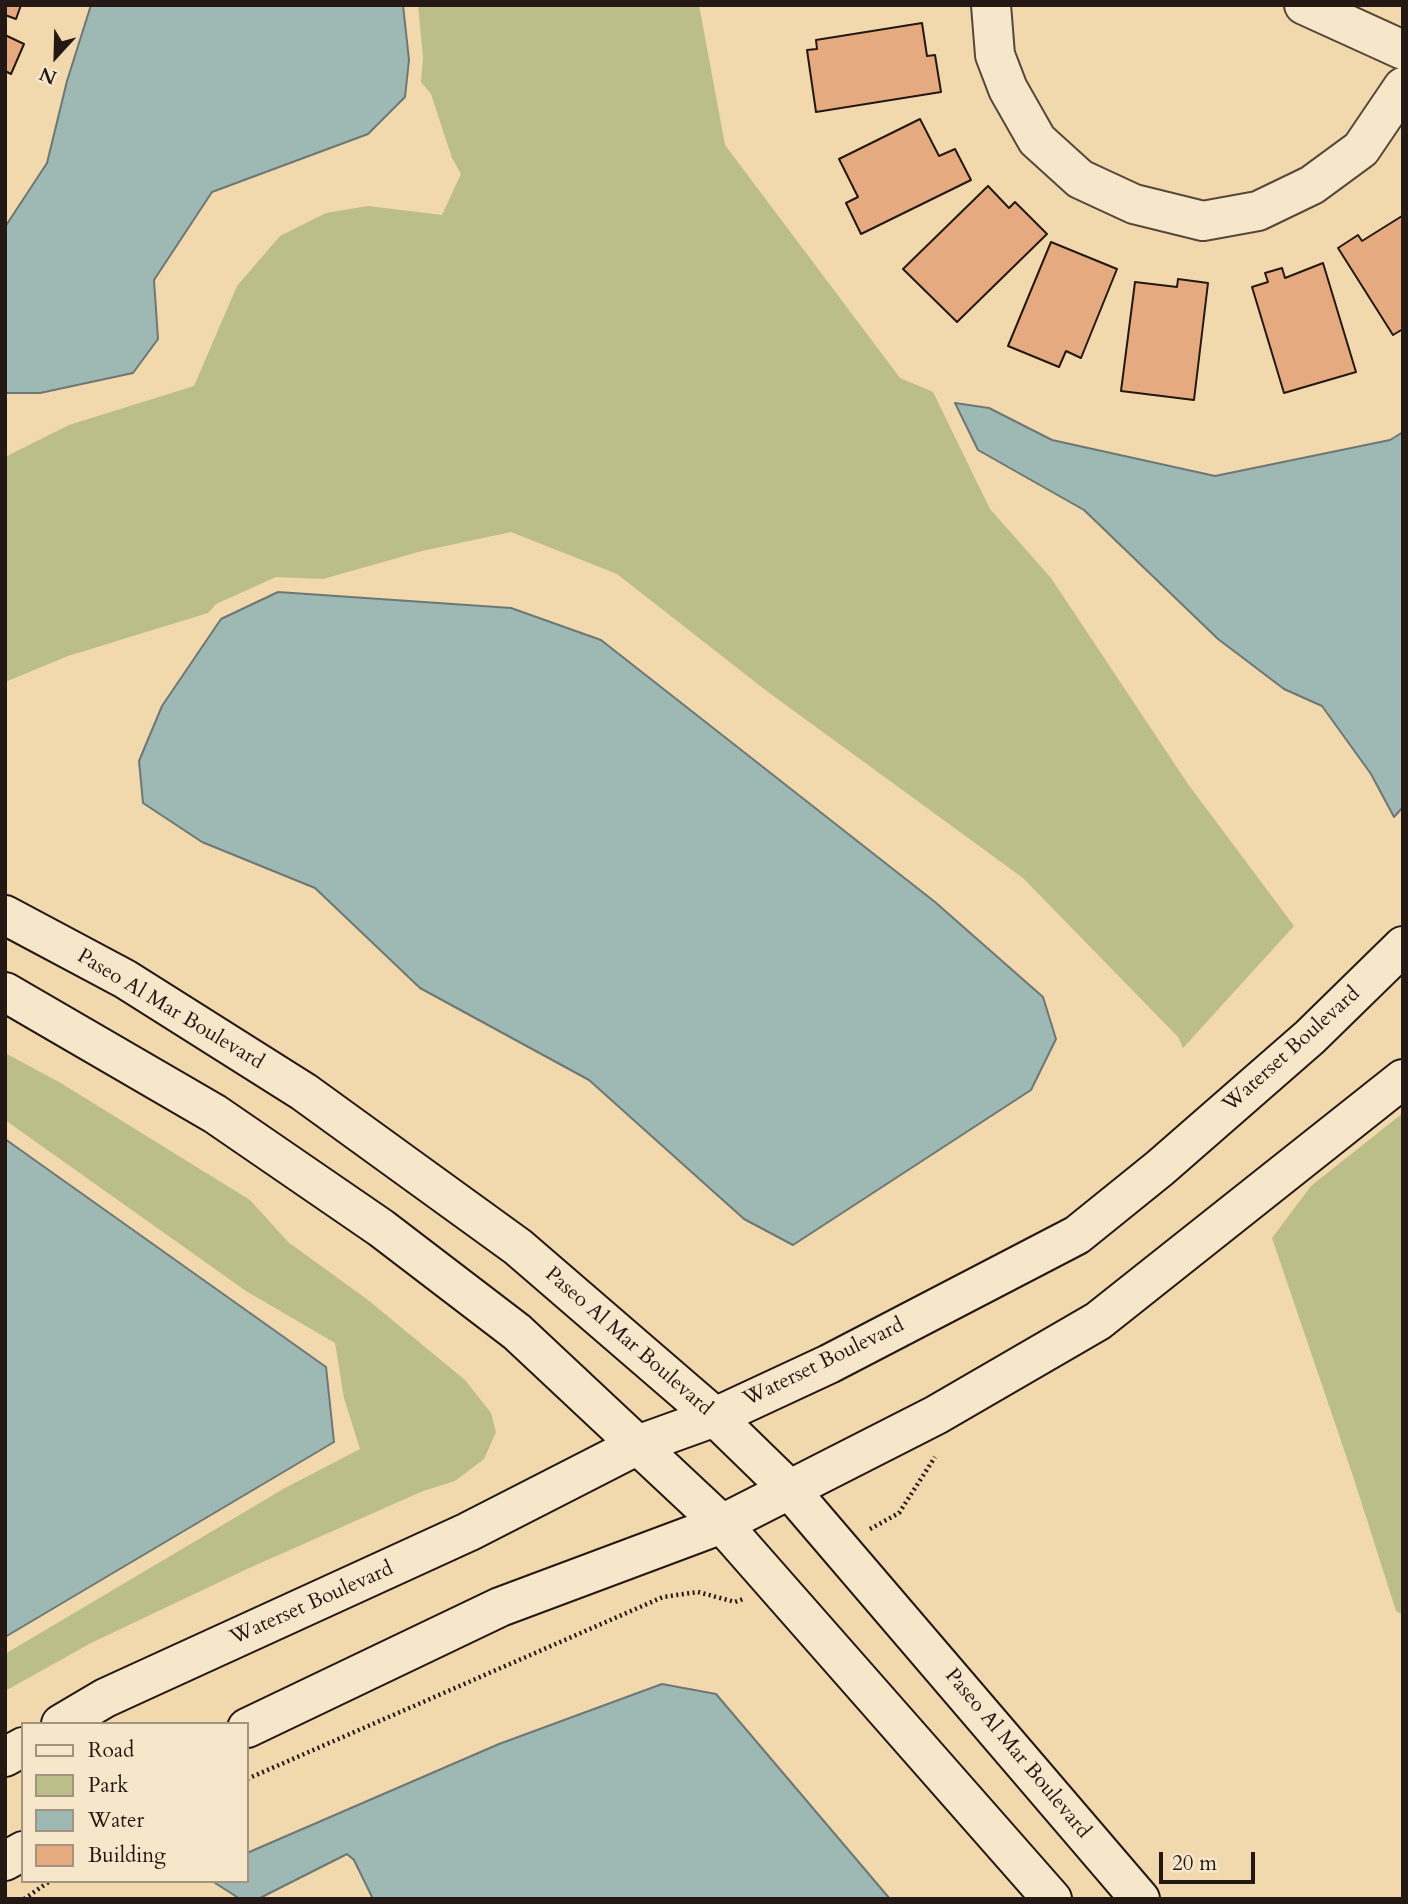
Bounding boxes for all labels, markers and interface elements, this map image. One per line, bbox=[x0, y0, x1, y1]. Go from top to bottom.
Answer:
north arrow bbox=[21, 21, 91, 91]
text: N bbox=[36, 60, 61, 91]
street label: Paseo Al Mar Boulevard bbox=[72, 944, 268, 1076]
street label: Waterset Boulevard bbox=[1218, 982, 1366, 1118]
street label: Paseo Al Mar Boulevard bbox=[539, 1262, 717, 1422]
street label: Waterset Boulevard bbox=[740, 1313, 908, 1413]
street label: Waterset Boulevard bbox=[227, 1557, 397, 1651]
street label: Paseo Al Mar Boulevard bbox=[939, 1664, 1095, 1844]
legend bbox=[21, 1722, 248, 1883]
text: Road bbox=[88, 1736, 134, 1765]
text: Park bbox=[88, 1771, 128, 1800]
text: Water bbox=[88, 1806, 144, 1835]
scale bar bbox=[1163, 1838, 1259, 1882]
text: Building bbox=[88, 1841, 166, 1870]
text: 20 m bbox=[1172, 1849, 1217, 1878]

